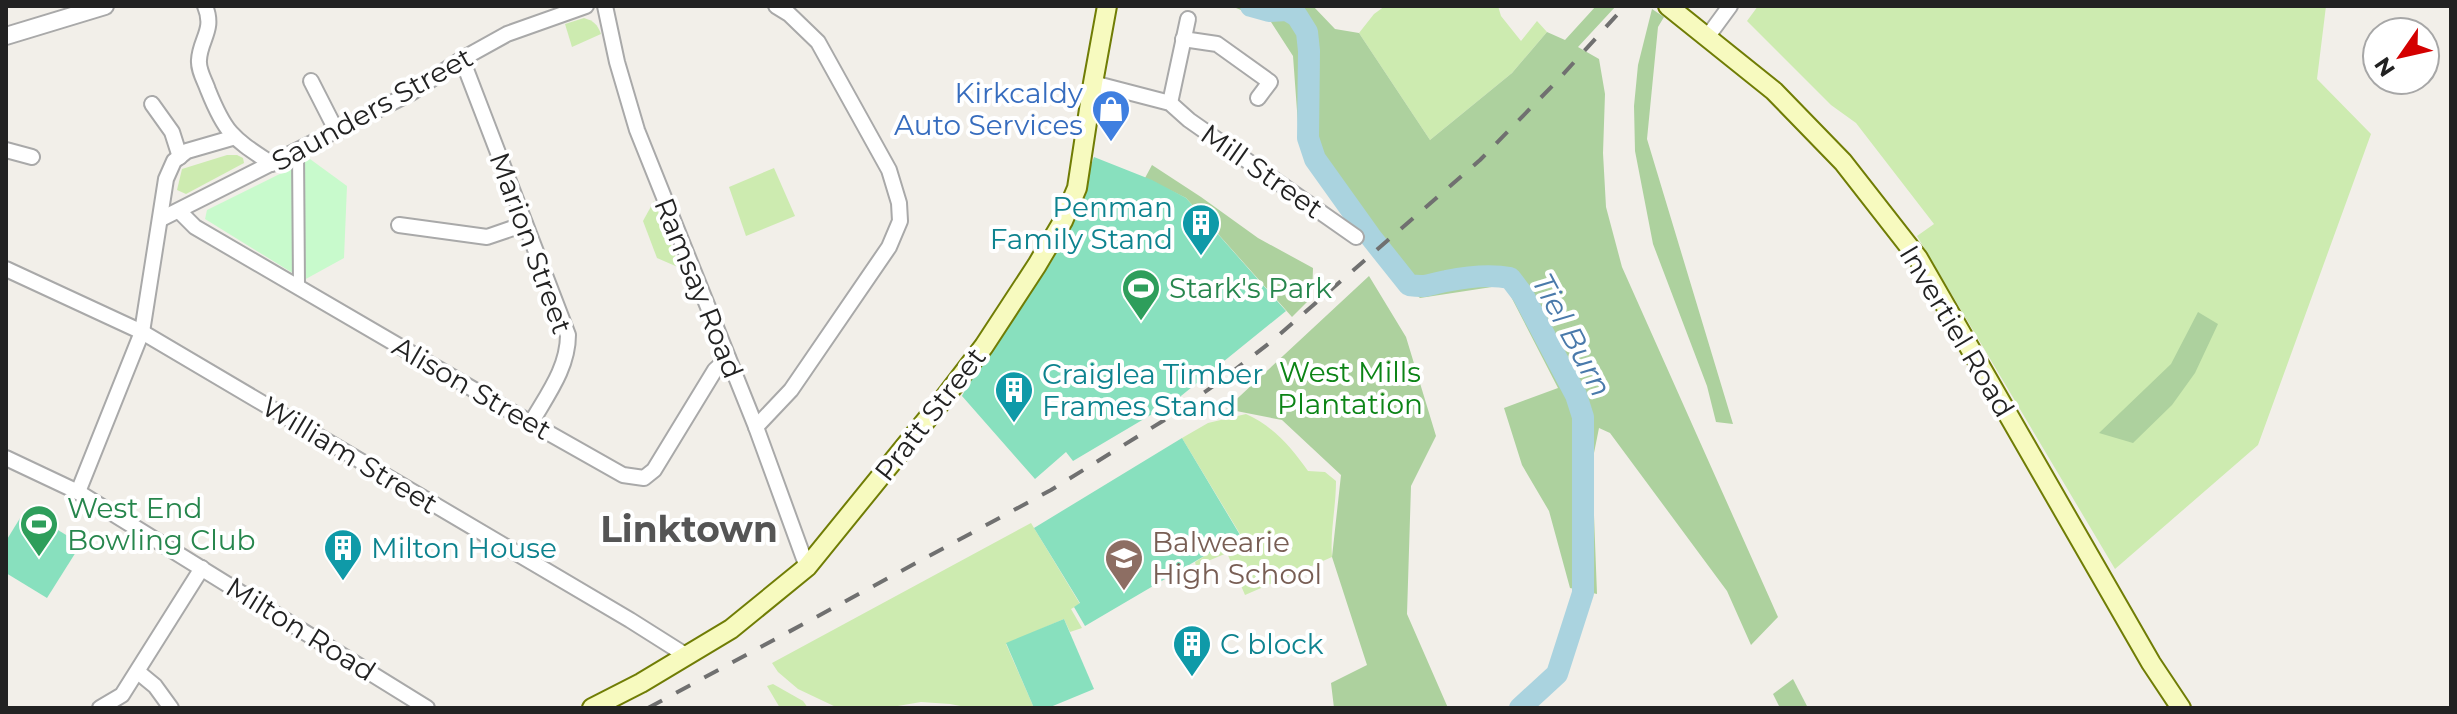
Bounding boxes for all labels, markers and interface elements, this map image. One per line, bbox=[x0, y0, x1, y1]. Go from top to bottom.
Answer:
north arrow bbox=[2361, 16, 2441, 96]
street label: Saunders Street bbox=[266, 40, 478, 178]
text: N bbox=[2369, 52, 2401, 82]
place label: Kirkcaldy Auto Services bbox=[894, 76, 1084, 142]
shop icon: Kirkcaldy Auto Services bbox=[1090, 88, 1132, 143]
street label: Mill Street bbox=[1194, 117, 1330, 225]
street label: Marion Street bbox=[482, 148, 580, 338]
place label: Penman Family Stand bbox=[990, 190, 1173, 256]
street label: Ramsay Road bbox=[647, 193, 751, 383]
building icon: Penman Family Stand bbox=[1180, 202, 1222, 257]
street label: Invertiel Road bbox=[1892, 239, 2022, 423]
sports icon: Stark's Park bbox=[1120, 267, 1162, 322]
water label: Tiel Burn bbox=[1524, 267, 1620, 403]
place label: Stark's Park bbox=[1169, 271, 1332, 305]
street label: Alison Street bbox=[387, 329, 557, 447]
street label: Pratt Street bbox=[867, 340, 993, 488]
park label: West Mills Plantation bbox=[1277, 355, 1423, 421]
place label: Craiglea Timber Frames Stand bbox=[1042, 357, 1264, 423]
building icon: Craiglea Timber Frames Stand bbox=[993, 369, 1035, 424]
street label: William Street bbox=[256, 389, 444, 521]
place label: West End Bowling Club bbox=[67, 491, 256, 557]
sports icon: West End Bowling Club bbox=[18, 503, 60, 558]
district label: Linktown bbox=[600, 507, 778, 551]
place label: Balwearie High School bbox=[1152, 525, 1322, 591]
building icon: Milton House bbox=[322, 527, 364, 582]
place label: Milton House bbox=[371, 531, 557, 565]
school or university icon: Balwearie High School bbox=[1103, 537, 1145, 592]
street label: Milton Road bbox=[220, 570, 382, 688]
building icon: C block bbox=[1171, 623, 1213, 678]
place label: C block bbox=[1220, 627, 1324, 661]

